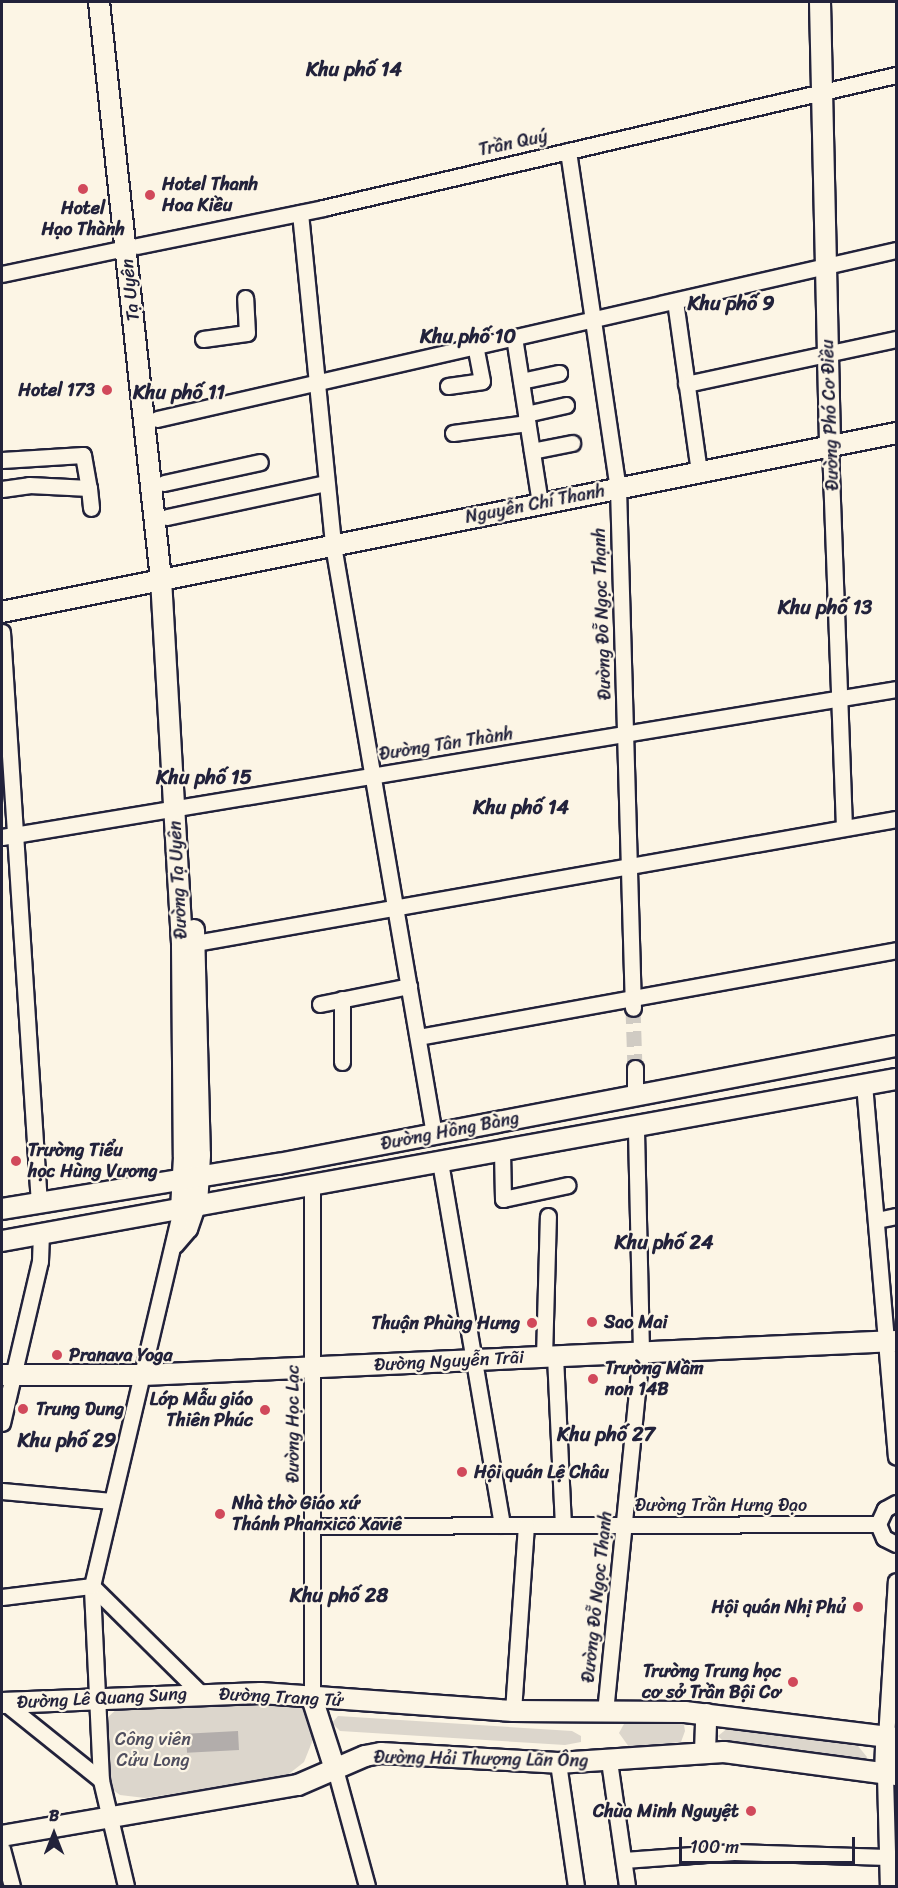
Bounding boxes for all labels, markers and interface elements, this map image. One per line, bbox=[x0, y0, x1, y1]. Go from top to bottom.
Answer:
district label: Khu phố 14 bbox=[306, 57, 402, 81]
street label: Trần Quý bbox=[477, 125, 549, 161]
place label: Hotel Thanh Hoa Kiều bbox=[162, 174, 258, 216]
marker: Hotel Hạo Thành bbox=[76, 182, 90, 196]
marker: Hotel Thanh Hoa Kiều bbox=[143, 188, 157, 202]
place label: Hotel Hạo Thành bbox=[41, 198, 125, 240]
street label: Tạ Uyên bbox=[116, 258, 144, 322]
district label: Khu phố 9 bbox=[687, 291, 775, 315]
district label: Khu phố 10 bbox=[420, 324, 516, 348]
street label: Đường Phó Cơ Điều bbox=[817, 339, 843, 491]
place label: Hotel 173 bbox=[18, 379, 95, 401]
district label: Khu phố 11 bbox=[133, 380, 225, 404]
marker: Hotel 173 bbox=[100, 383, 114, 397]
street label: Nguyễn Chí Thanh bbox=[463, 480, 607, 528]
street label: Đường Đỗ Ngọc Thạnh bbox=[588, 527, 616, 701]
district label: Khu phố 13 bbox=[778, 595, 872, 619]
street label: Đường Tân Thành bbox=[377, 723, 515, 765]
district label: Khu phố 15 bbox=[156, 765, 252, 789]
district label: Khu phố 14 bbox=[473, 795, 569, 819]
street label: Đường Tạ Uyên bbox=[164, 820, 192, 940]
street label: Đường Hồng Bàng bbox=[379, 1107, 521, 1155]
place label: Trường Tiểu học Hùng Vương bbox=[28, 1140, 156, 1182]
marker: Trường Tiểu học Hùng Vương bbox=[9, 1154, 23, 1168]
district label: Khu phố 24 bbox=[615, 1230, 713, 1254]
place label: Sao Mai bbox=[604, 1311, 667, 1333]
place label: Thuận Phùng Hưng bbox=[371, 1312, 520, 1334]
marker: Sao Mai bbox=[585, 1315, 599, 1329]
marker: Thuận Phùng Hưng bbox=[525, 1316, 539, 1330]
place label: Pranava Yoga bbox=[69, 1344, 172, 1366]
street label: Đường Nguyễn Trãi bbox=[374, 1346, 524, 1376]
marker: Pranava Yoga bbox=[50, 1348, 64, 1362]
place label: Trường Mầm non 14B bbox=[605, 1358, 704, 1400]
street label: Đường Học Lạc bbox=[282, 1365, 304, 1483]
marker: Trường Mầm non 14B bbox=[586, 1372, 600, 1386]
place label: Lớp Mẫu giáo Thiên Phúc bbox=[150, 1389, 253, 1432]
place label: Trung Dung bbox=[36, 1398, 124, 1420]
marker: Trung Dung bbox=[14, 1400, 32, 1418]
marker: Lớp Mẫu giáo Thiên Phúc bbox=[258, 1403, 272, 1417]
district label: Khu phố 27 bbox=[557, 1422, 655, 1446]
district label: Khu phố 29 bbox=[18, 1428, 116, 1452]
place label: Hội quán Lệ Châu bbox=[474, 1461, 609, 1483]
marker: Hội quán Lệ Châu bbox=[455, 1465, 469, 1479]
place label: Nhà thờ Giáo xứ Thánh Phanxicô Xaviê bbox=[232, 1493, 402, 1536]
street label: Đường Trần Hưng Đạo bbox=[635, 1494, 807, 1516]
marker: Nhà thờ Giáo xứ Thánh Phanxicô Xaviê bbox=[213, 1507, 227, 1521]
street label: Đường Đỗ Ngọc Thạnh bbox=[577, 1510, 617, 1684]
district label: Khu phố 28 bbox=[290, 1583, 388, 1607]
place label: Hội quán Nhị Phủ bbox=[711, 1596, 846, 1618]
marker: Hội quán Nhị Phủ bbox=[851, 1600, 865, 1614]
place label: Trường Trung học cơ sở Trần Bội Cơ bbox=[642, 1661, 781, 1704]
marker: Trường Trung học cơ sở Trần Bội Cơ bbox=[786, 1675, 800, 1689]
street label: Đường Lê Quang Sung bbox=[16, 1683, 188, 1713]
street label: Đường Trang Tử bbox=[219, 1683, 343, 1711]
park label: Công viên Cửu Long bbox=[115, 1729, 191, 1772]
street label: Đường Hải Thượng Lãn Ông bbox=[374, 1746, 588, 1772]
place label: Chùa Minh Nguyệt bbox=[594, 1800, 739, 1822]
text: B bbox=[49, 1801, 59, 1830]
north arrow bbox=[24, 1804, 84, 1864]
marker: Chùa Minh Nguyệt bbox=[744, 1804, 758, 1818]
scale bar bbox=[682, 1825, 858, 1863]
text: 100 m bbox=[690, 1831, 739, 1863]

